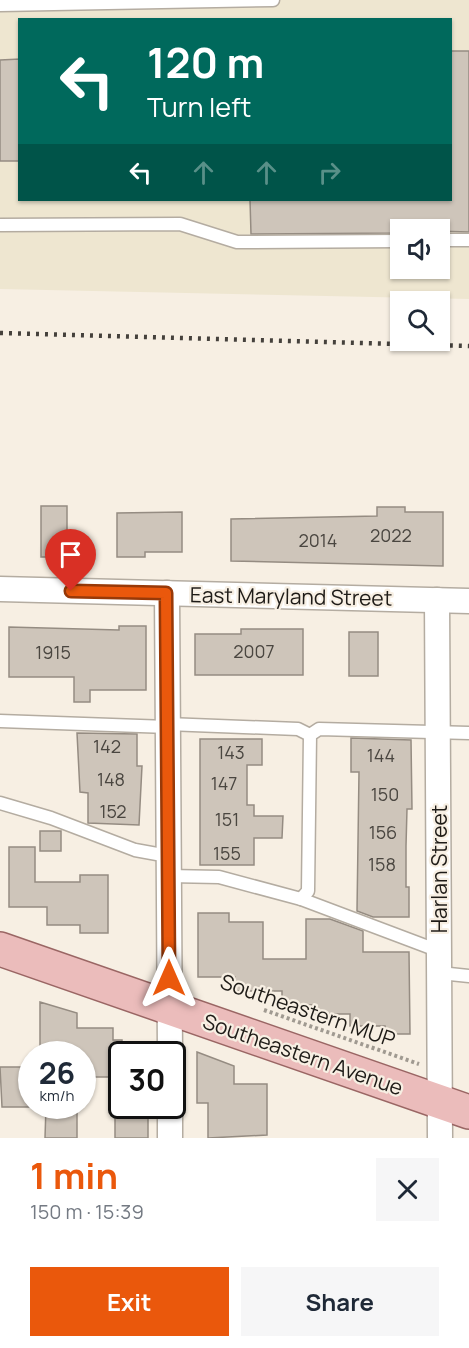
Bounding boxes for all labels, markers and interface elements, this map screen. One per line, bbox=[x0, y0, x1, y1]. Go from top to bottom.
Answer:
text: 120 m bbox=[147, 33, 264, 91]
icon: left bbox=[48, 42, 126, 120]
text: Turn left bbox=[147, 88, 251, 125]
icon: left bbox=[124, 156, 157, 189]
icon: ahead bbox=[187, 156, 220, 189]
icon: ahead bbox=[250, 156, 283, 189]
icon: right bbox=[313, 156, 346, 189]
map controls bbox=[390, 219, 450, 351]
button: sound bbox=[390, 219, 450, 279]
button: search bbox=[390, 291, 450, 351]
house number: 2022 bbox=[370, 523, 412, 547]
house number: 2014 bbox=[299, 528, 337, 552]
pin bbox=[45, 529, 96, 591]
icon: arrive bbox=[54, 538, 87, 571]
street label: East Maryland Street bbox=[190, 580, 392, 612]
house number: 2007 bbox=[233, 639, 275, 663]
house number: 1915 bbox=[35, 640, 71, 664]
house number: 142 bbox=[93, 734, 121, 758]
house number: 143 bbox=[217, 740, 245, 764]
house number: 144 bbox=[367, 743, 395, 767]
house number: 148 bbox=[97, 767, 125, 791]
house number: 147 bbox=[211, 771, 237, 795]
house number: 150 bbox=[371, 782, 399, 806]
house number: 152 bbox=[99, 799, 127, 823]
street label: Harlan Street bbox=[425, 805, 453, 933]
house number: 151 bbox=[215, 807, 239, 831]
house number: 156 bbox=[369, 820, 397, 844]
house number: 155 bbox=[213, 841, 241, 865]
house number: 158 bbox=[368, 852, 396, 876]
position arrow bbox=[137, 946, 201, 1010]
street label: Southeastern MUP bbox=[217, 967, 399, 1053]
street label: Southeastern Avenue bbox=[199, 1007, 407, 1101]
speed limit sign: 30 bbox=[108, 1041, 186, 1119]
text: 26 bbox=[39, 1052, 75, 1093]
text: km/h bbox=[40, 1085, 74, 1106]
text: 1 min bbox=[30, 1151, 118, 1200]
button: close bbox=[376, 1158, 439, 1221]
text: 150 m · 15:39 bbox=[30, 1198, 144, 1225]
button: Exit bbox=[30, 1267, 229, 1336]
button: Share bbox=[241, 1267, 439, 1336]

